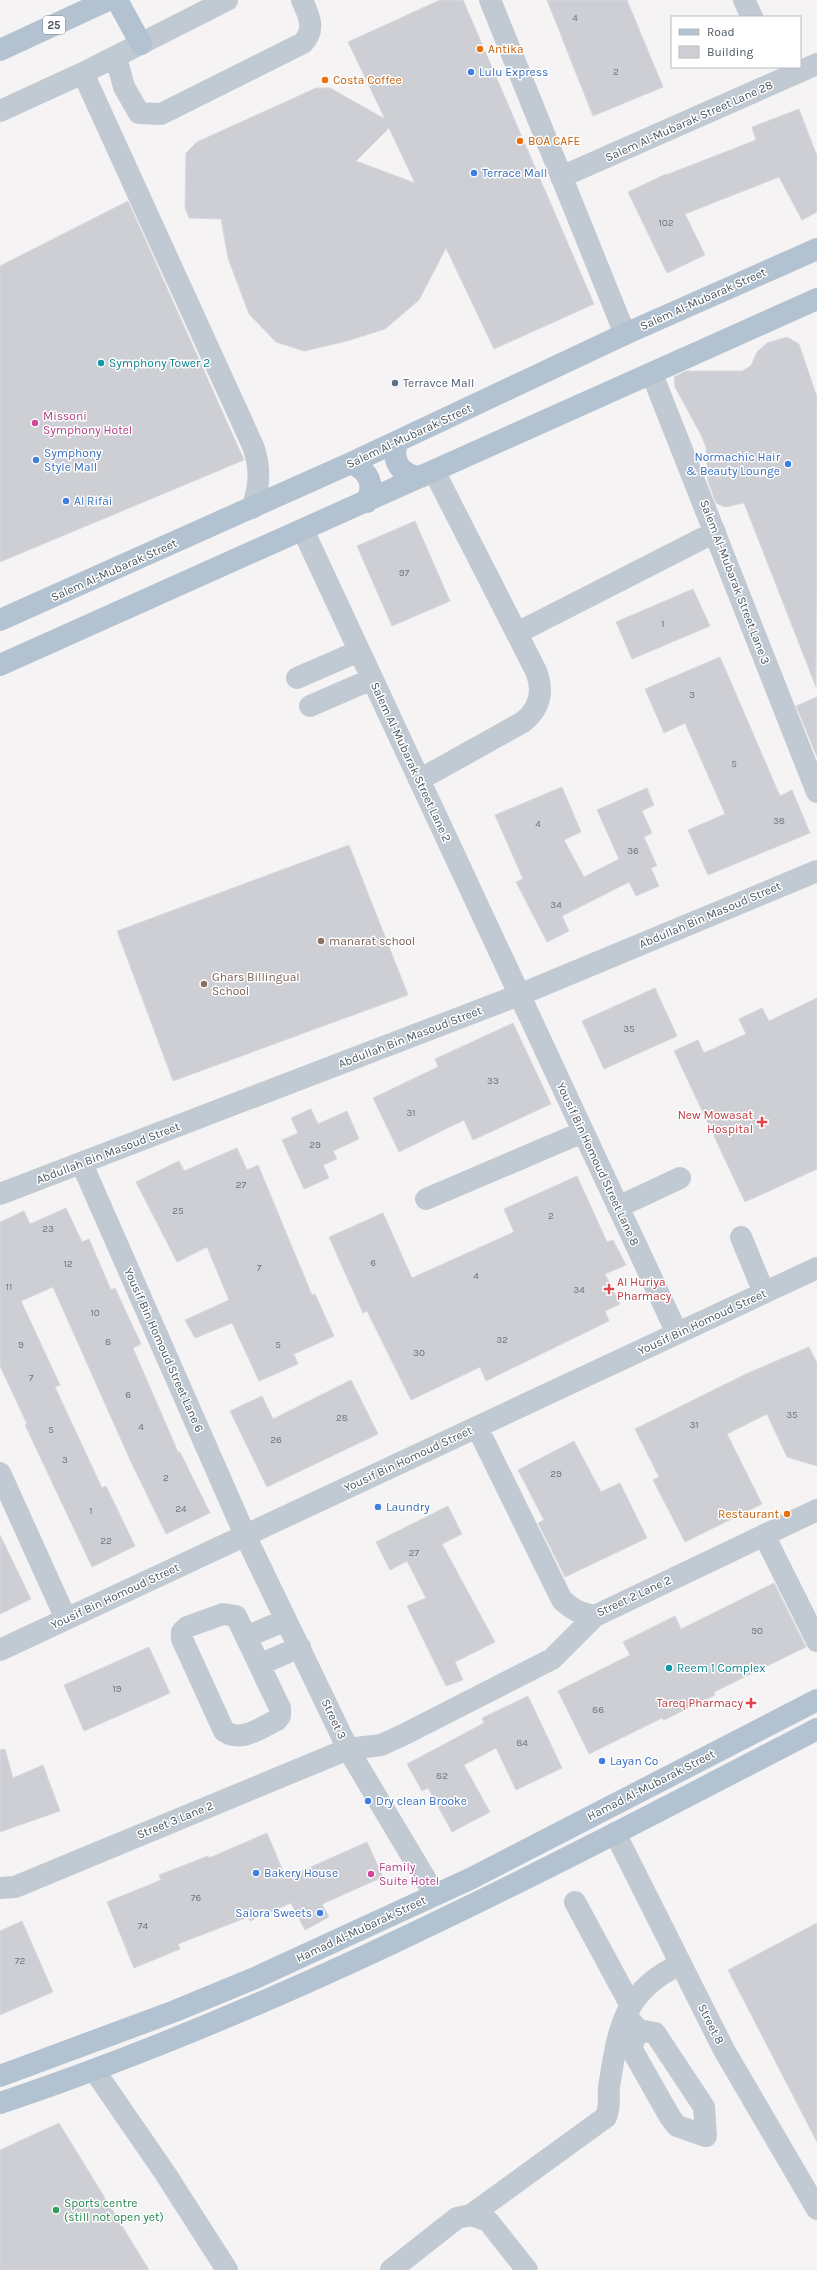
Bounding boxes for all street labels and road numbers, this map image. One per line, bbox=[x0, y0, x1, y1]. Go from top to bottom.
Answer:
road number: 25 bbox=[43, 16, 65, 34]
street label: Salem Al-Mubarak Street Lane 28 bbox=[603, 78, 775, 164]
street label: Salem Al-Mubarak Street bbox=[638, 265, 769, 333]
street label: Salem Al-Mubarak Street bbox=[344, 401, 474, 471]
street label: Salem Al-Mubarak Street Lane 3 bbox=[697, 498, 773, 666]
street label: Salem Al-Mubarak Street bbox=[49, 536, 180, 604]
street label: Salem Al-Mubarak Street Lane 2 bbox=[368, 680, 454, 844]
street label: Abdullah Bin Masoud Street bbox=[637, 879, 783, 951]
street label: Abdullah Bin Masoud Street bbox=[336, 1003, 484, 1071]
street label: Yousif Bin Homoud Street Lane 8 bbox=[554, 1080, 642, 1248]
street label: Abdullah Bin Masoud Street bbox=[34, 1119, 182, 1187]
street label: Yousif Bin Homoud Street Lane 6 bbox=[121, 1266, 207, 1434]
street label: Yousif Bin Homoud Street bbox=[636, 1286, 769, 1358]
street label: Yousif Bin Homoud Street bbox=[342, 1423, 475, 1495]
street label: Yousif Bin Homoud Street bbox=[49, 1560, 182, 1632]
street label: Street 2 Lane 2 bbox=[594, 1573, 674, 1619]
street label: Street 3 bbox=[319, 1697, 349, 1741]
street label: Hamad Al-Mubarak Street bbox=[585, 1746, 718, 1823]
street label: Street 3 Lane 2 bbox=[135, 1798, 215, 1842]
street label: Hamad Al-Mubarak Street bbox=[294, 1893, 429, 1965]
street label: Street 8 bbox=[695, 2002, 727, 2046]

